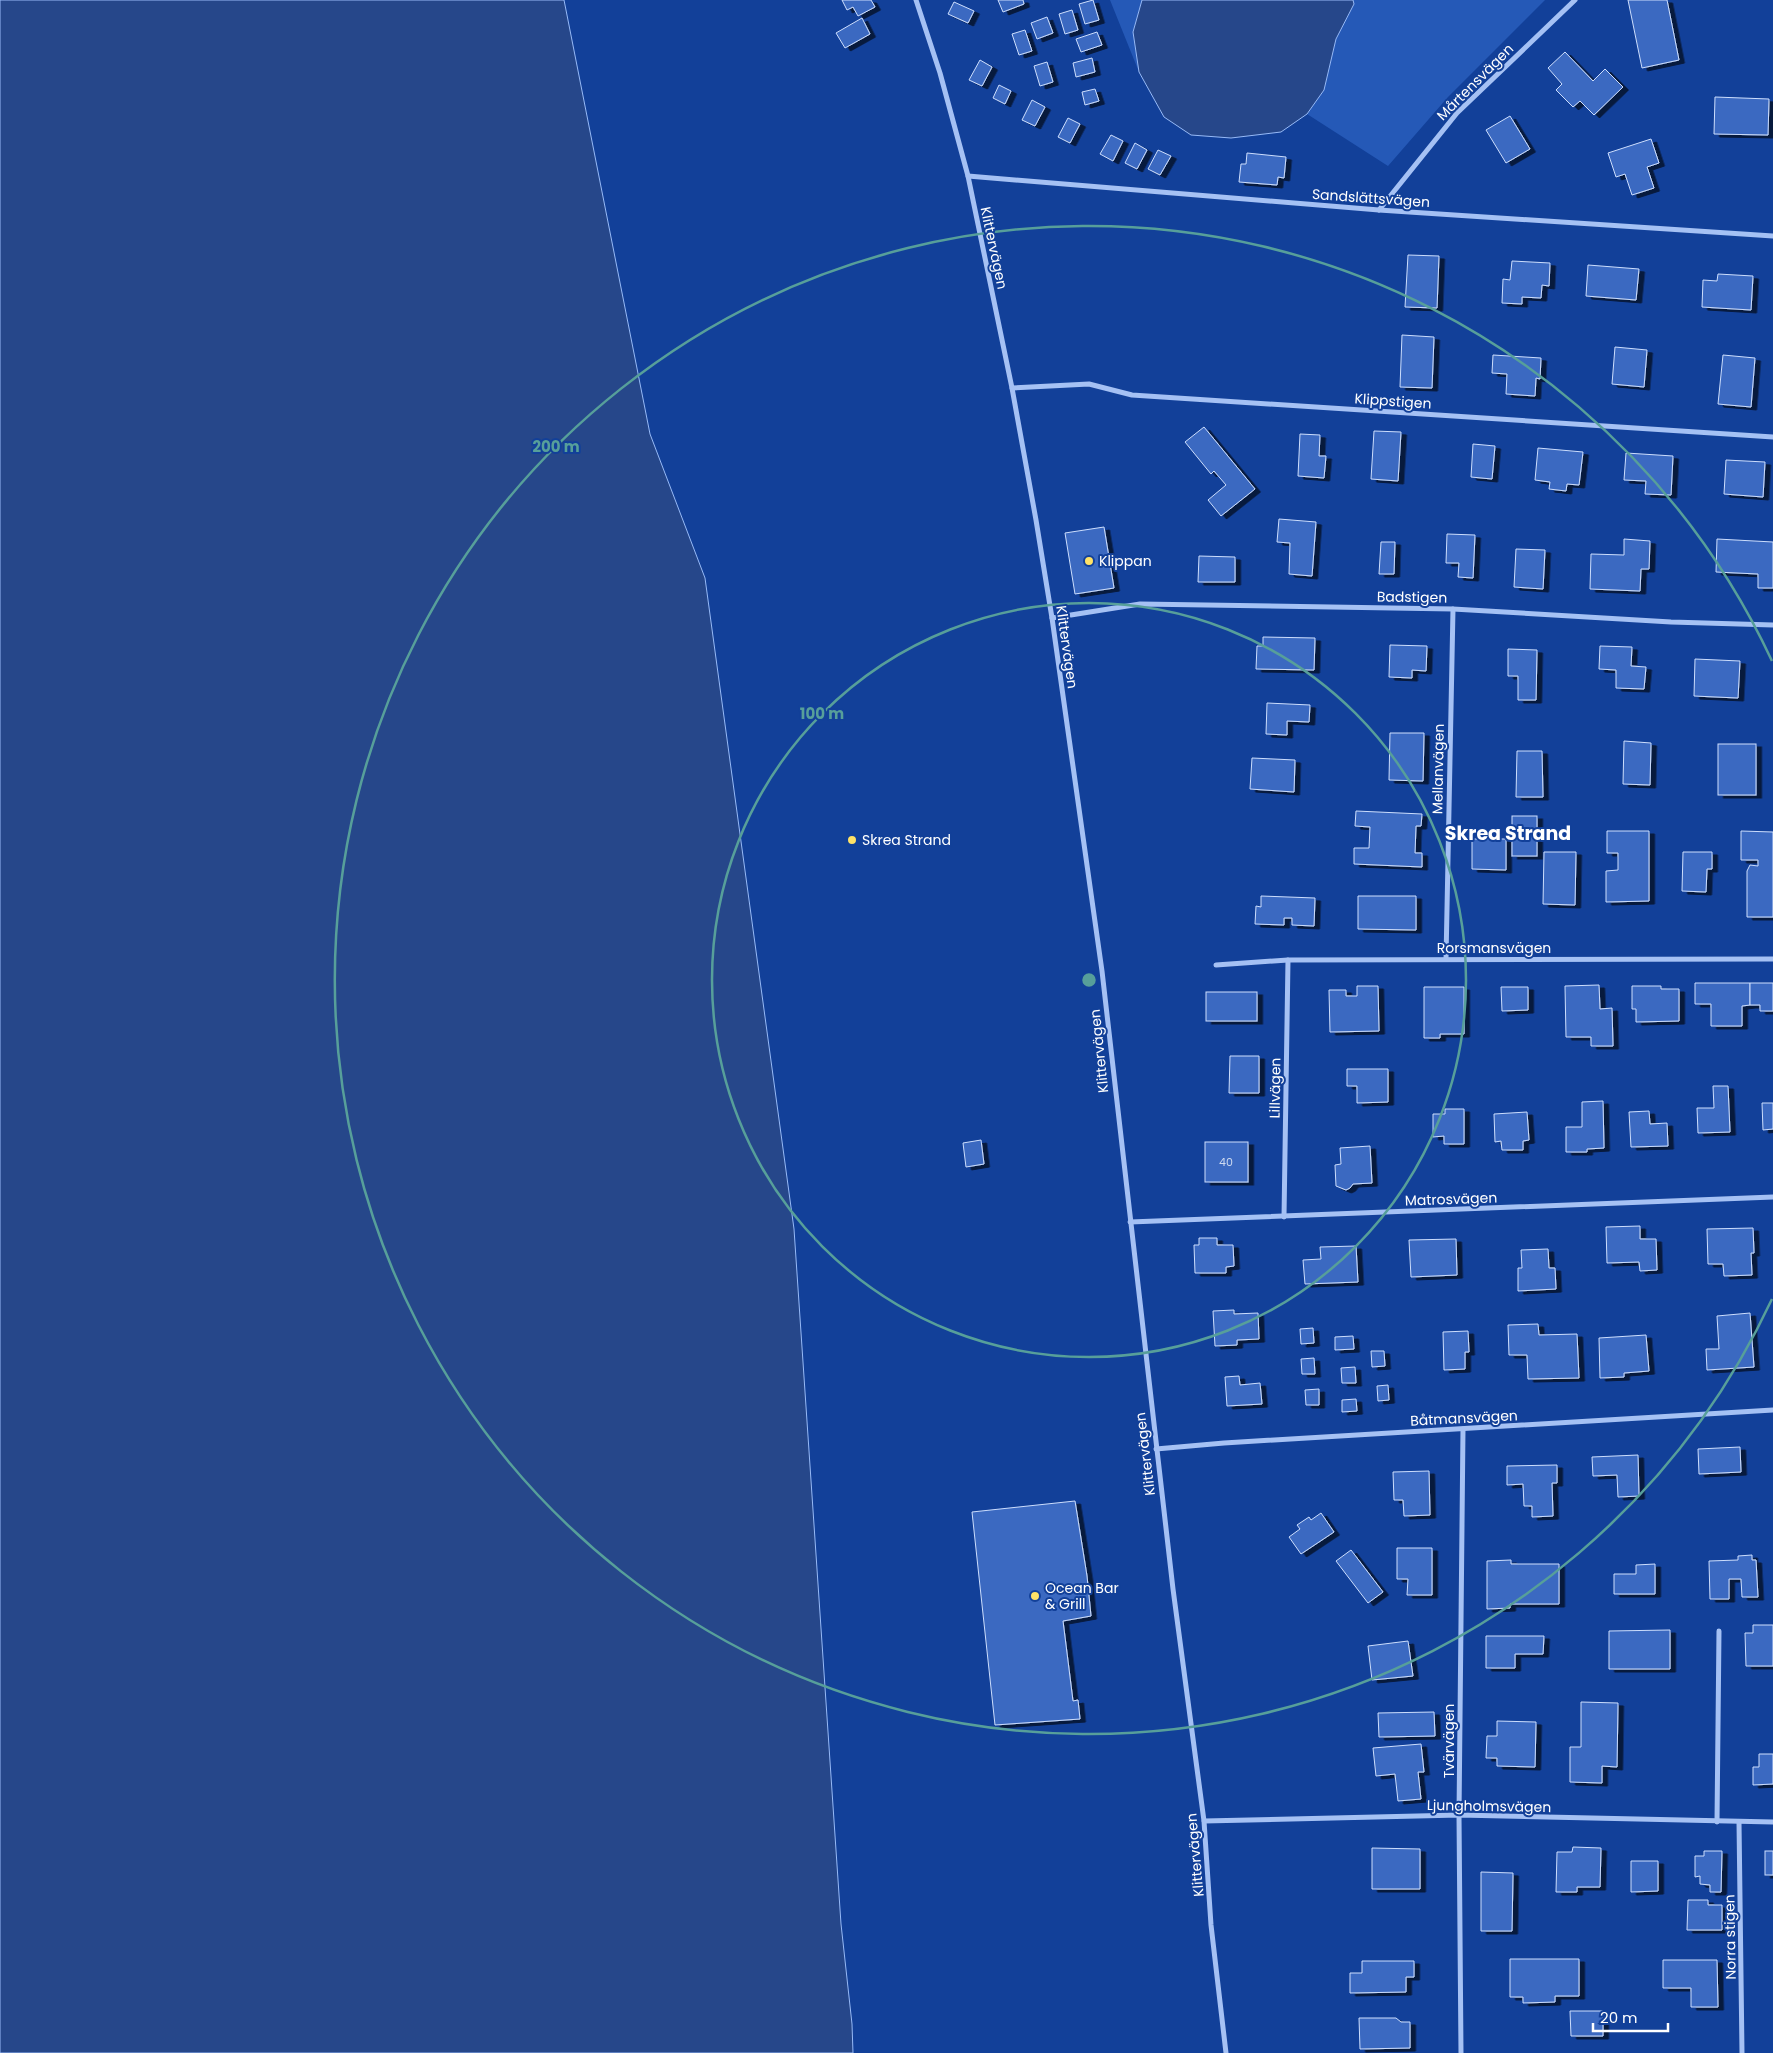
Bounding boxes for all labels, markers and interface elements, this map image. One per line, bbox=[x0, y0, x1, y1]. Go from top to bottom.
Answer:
street label: Mårtensvägen bbox=[1432, 39, 1518, 125]
street label: Sandslättsvägen bbox=[1311, 184, 1431, 212]
street label: Klittervägen bbox=[976, 205, 1012, 291]
street label: Klippstigen bbox=[1354, 388, 1432, 414]
text: 200 m bbox=[532, 436, 580, 457]
place label: Klippan bbox=[1099, 551, 1152, 571]
marker: Klippan bbox=[1083, 555, 1095, 567]
street label: Badstigen bbox=[1377, 586, 1447, 608]
street label: Klittervägen bbox=[1051, 604, 1083, 690]
text: 100 m bbox=[800, 703, 844, 724]
street label: Mellanvägen bbox=[1427, 724, 1449, 814]
district label: Skrea Strand bbox=[1445, 820, 1571, 847]
place label: Skrea Strand bbox=[862, 830, 951, 850]
marker: Skrea Strand bbox=[846, 834, 858, 846]
street label: Rorsmansvägen bbox=[1437, 938, 1551, 958]
centre of rings bbox=[1080, 971, 1098, 989]
street label: Klittervägen bbox=[1085, 1008, 1113, 1094]
street label: Lillvägen bbox=[1264, 1057, 1286, 1119]
house number: 40 bbox=[1219, 1154, 1233, 1170]
street label: Matrosvägen bbox=[1404, 1187, 1498, 1211]
street label: Båtmansvägen bbox=[1410, 1405, 1518, 1431]
street label: Klittervägen bbox=[1130, 1411, 1160, 1497]
place label: Ocean Bar & Grill bbox=[1045, 1578, 1119, 1614]
marker: Ocean Bar & Grill bbox=[1029, 1590, 1041, 1602]
street label: Tvärvägen bbox=[1439, 1704, 1459, 1778]
street label: Ljungholmsvägen bbox=[1427, 1795, 1551, 1817]
street label: Klittervägen bbox=[1181, 1812, 1209, 1898]
street label: Norra stigen bbox=[1719, 1894, 1741, 1980]
scale bar bbox=[1593, 2000, 1668, 2032]
text: 20 m bbox=[1600, 2007, 1638, 2028]

